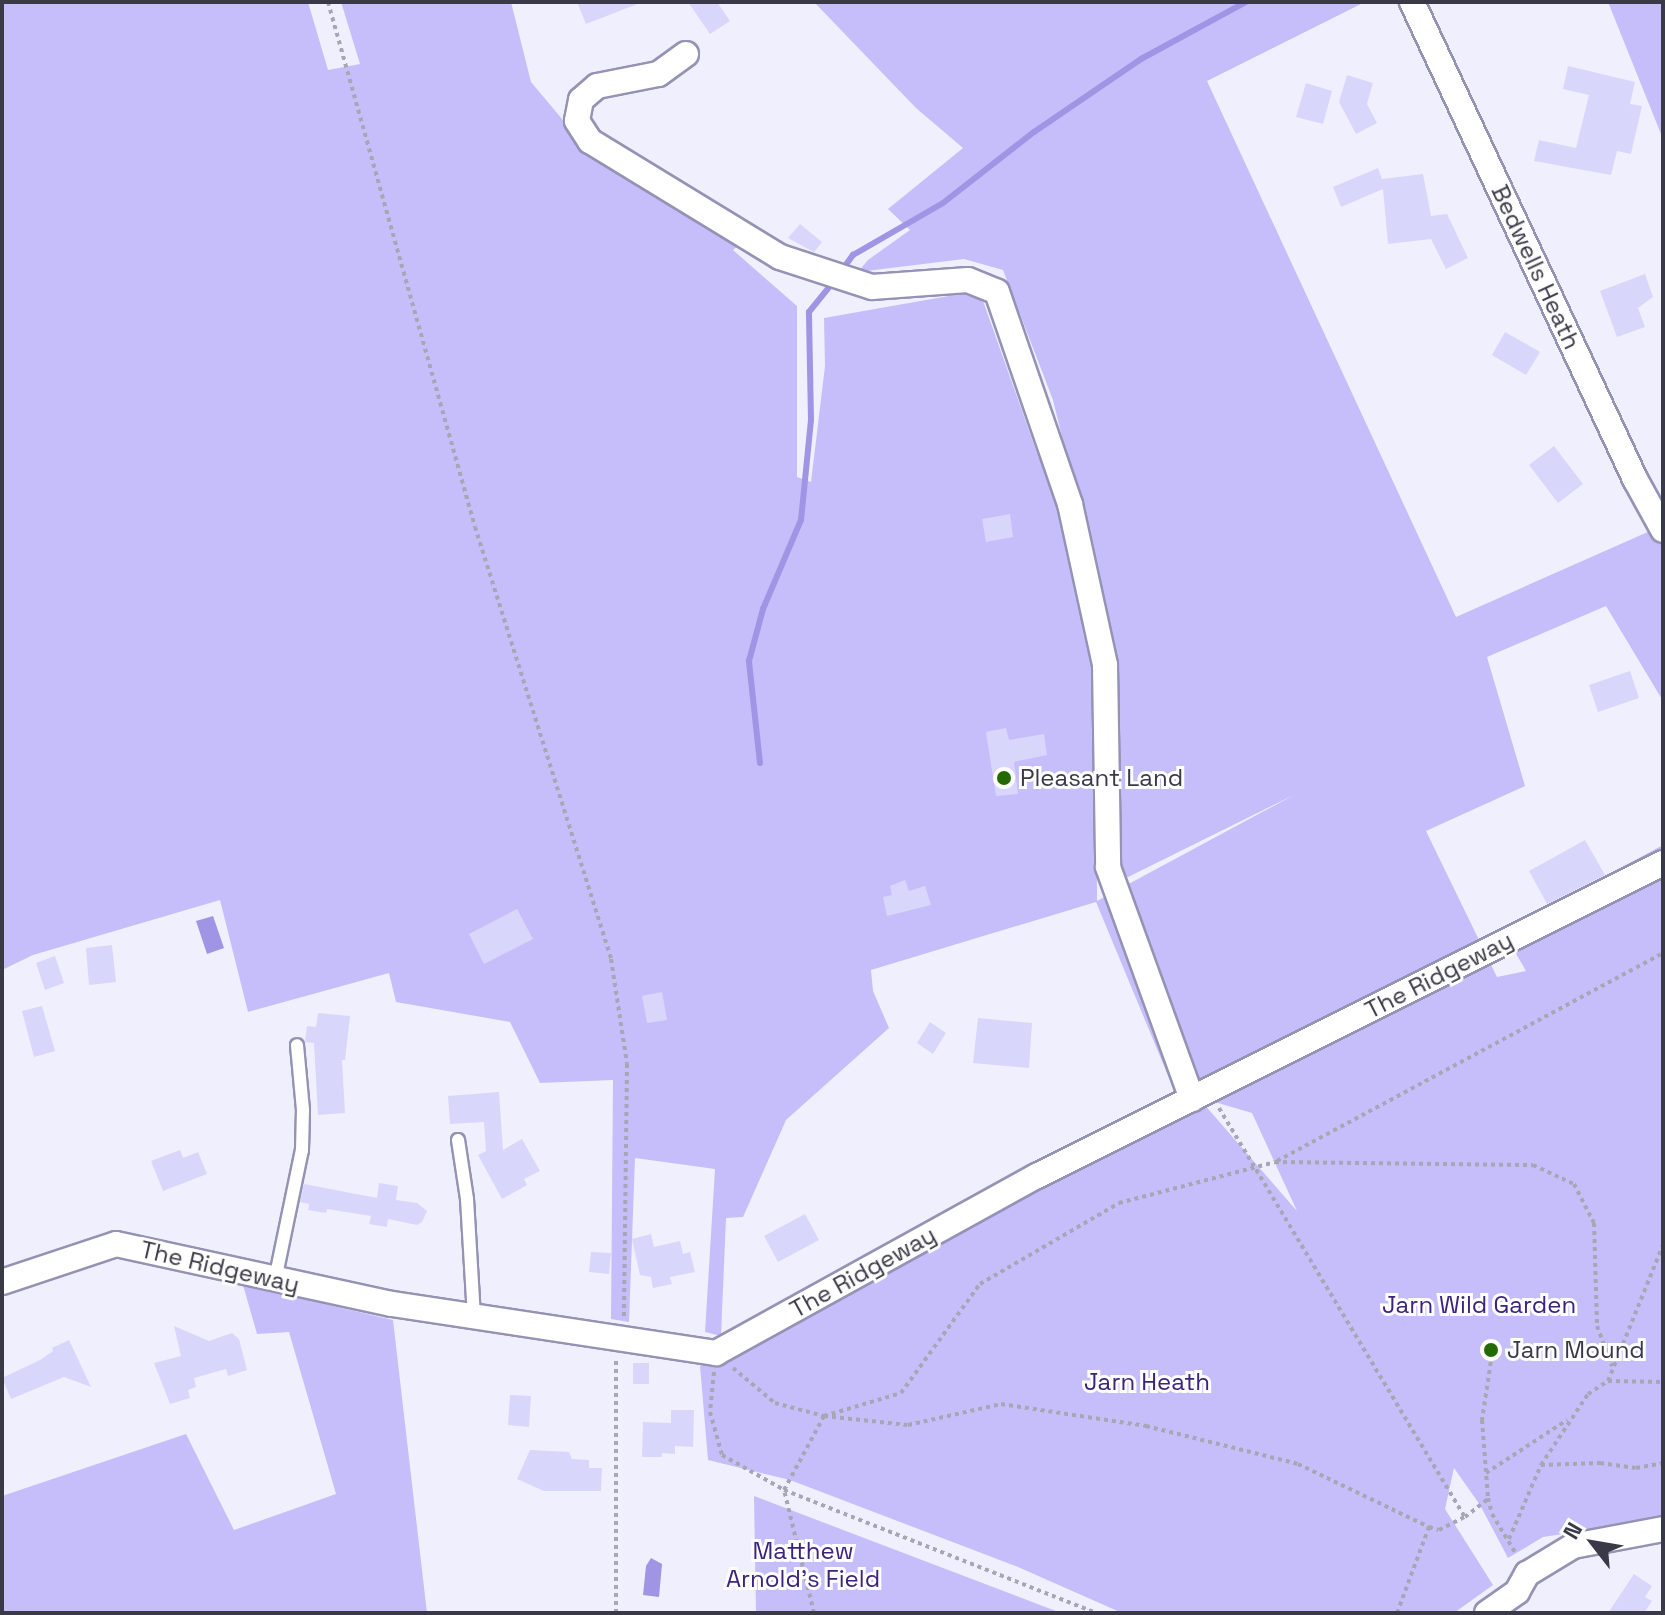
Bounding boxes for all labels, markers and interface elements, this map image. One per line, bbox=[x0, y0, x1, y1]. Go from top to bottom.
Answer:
street label: Bedwells Heath bbox=[1485, 180, 1587, 354]
place label: Pleasant Land bbox=[1020, 764, 1183, 792]
marker: Pleasant Land bbox=[995, 769, 1013, 787]
street label: The Ridgeway bbox=[1360, 925, 1518, 1025]
street label: The Ridgeway bbox=[785, 1220, 941, 1324]
street label: The Ridgeway bbox=[138, 1235, 302, 1299]
park label: Jarn Wild Garden bbox=[1382, 1291, 1576, 1319]
place label: Jarn Mound bbox=[1507, 1336, 1645, 1364]
marker: Jarn Mound bbox=[1482, 1341, 1500, 1359]
park label: Jarn Heath bbox=[1084, 1368, 1210, 1396]
north arrow bbox=[1553, 1503, 1633, 1583]
text: N bbox=[1557, 1517, 1588, 1544]
park label: Matthew Arnold's Field bbox=[726, 1537, 880, 1593]

